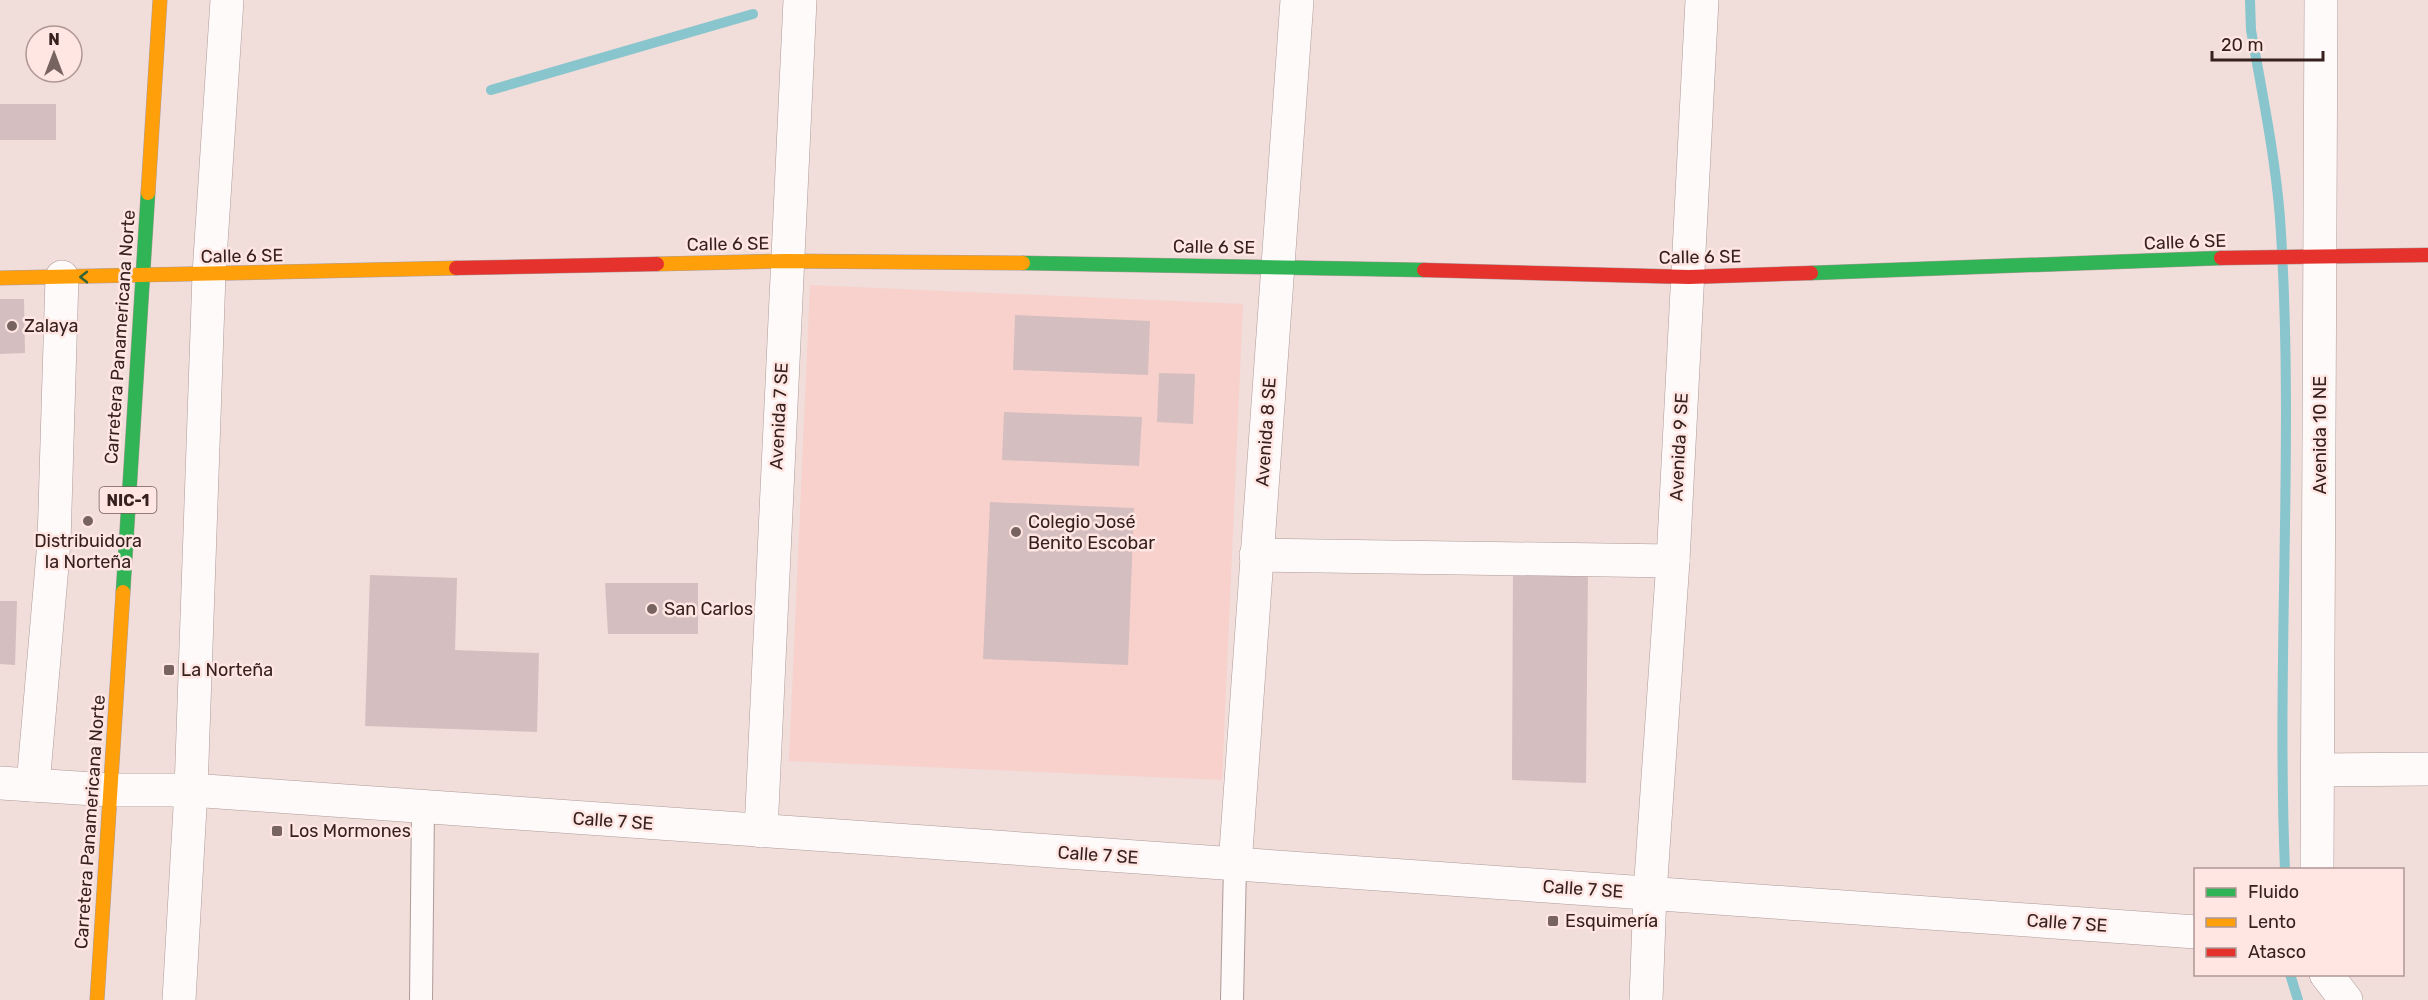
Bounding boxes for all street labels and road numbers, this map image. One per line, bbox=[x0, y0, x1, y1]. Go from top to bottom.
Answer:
street label: Carretera Panamericana Norte bbox=[100, 209, 140, 465]
street label: Calle 6 SE bbox=[2143, 230, 2227, 254]
street label: Calle 6 SE bbox=[687, 232, 769, 256]
street label: Calle 6 SE bbox=[1173, 235, 1255, 259]
street label: Calle 6 SE bbox=[201, 244, 283, 268]
street label: Calle 6 SE bbox=[1659, 245, 1741, 269]
street label: Avenida 7 SE bbox=[765, 362, 793, 470]
street label: Avenida 10 NE bbox=[2309, 376, 2331, 494]
street label: Avenida 8 SE bbox=[1251, 377, 1281, 487]
street label: Avenida 9 SE bbox=[1665, 392, 1693, 502]
road number: NIC-1 bbox=[100, 487, 156, 513]
street label: Carretera Panamericana Norte bbox=[70, 694, 110, 950]
street label: Calle 7 SE bbox=[572, 807, 654, 835]
street label: Calle 7 SE bbox=[1057, 841, 1139, 869]
street label: Calle 7 SE bbox=[1542, 875, 1624, 903]
street label: Calle 7 SE bbox=[2026, 909, 2108, 937]

